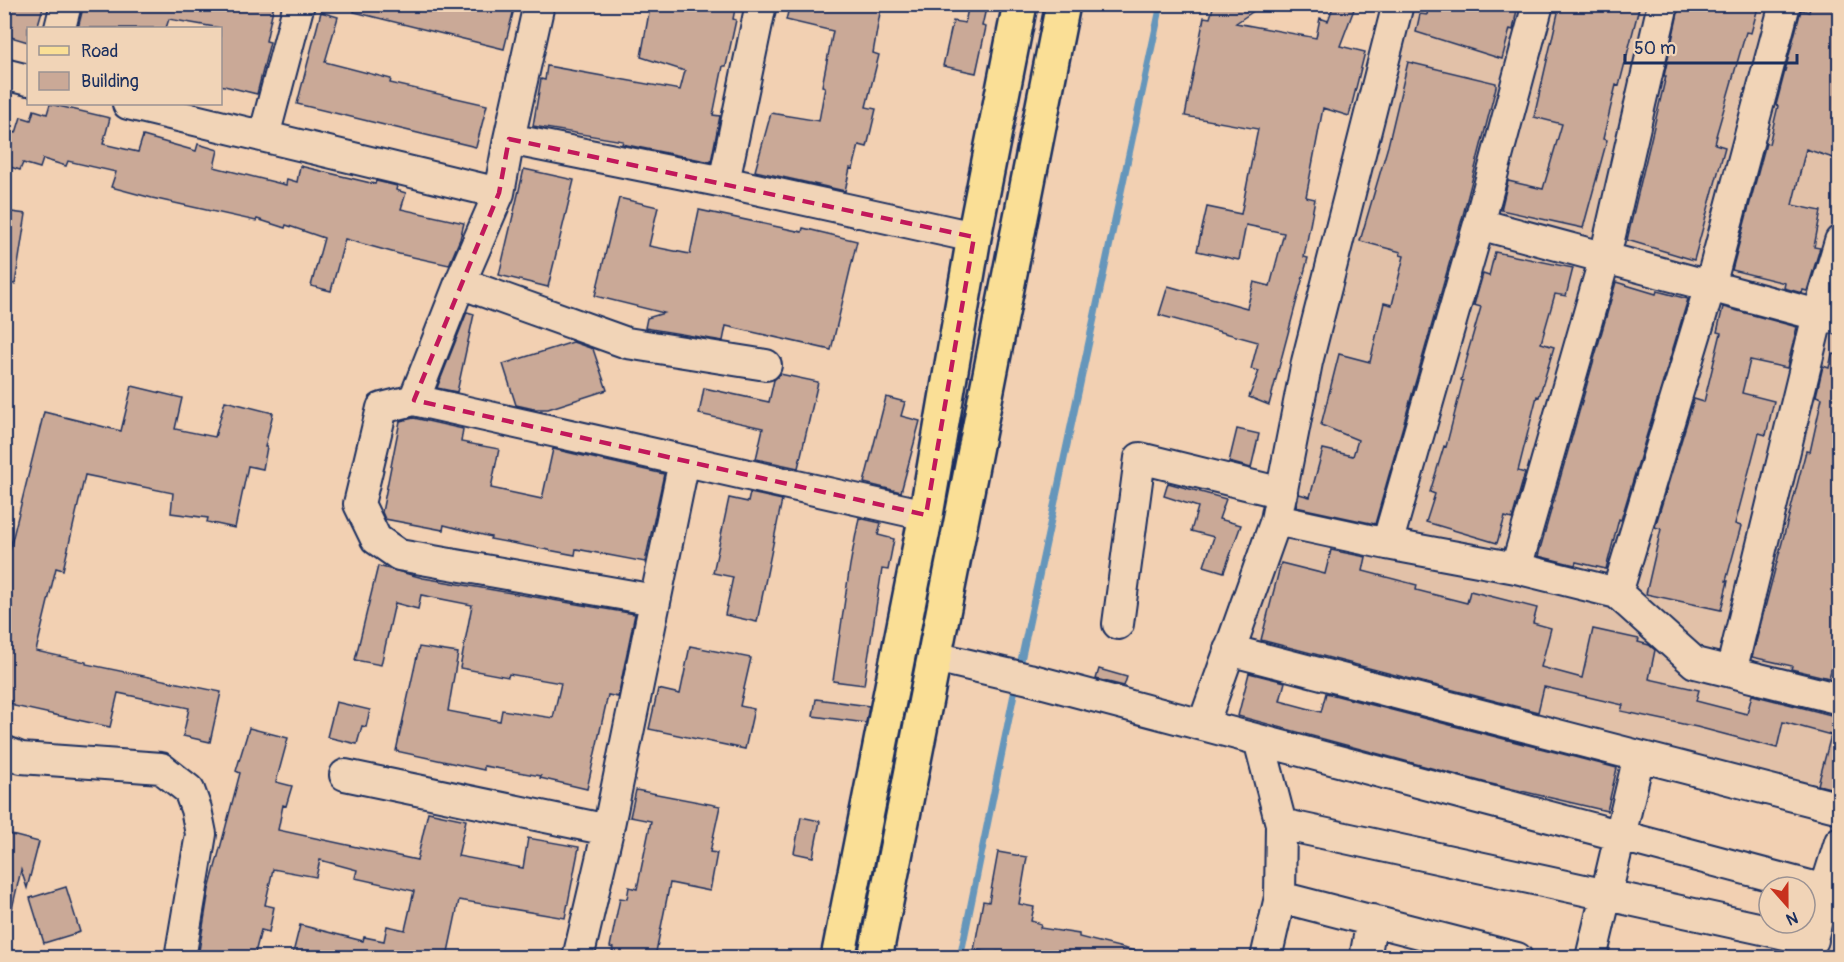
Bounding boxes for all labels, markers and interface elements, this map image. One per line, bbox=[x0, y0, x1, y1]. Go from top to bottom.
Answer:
legend bbox=[27, 27, 222, 105]
scale bar bbox=[1625, 27, 1798, 65]
text: 50 m bbox=[1634, 37, 1676, 60]
text: Road bbox=[81, 40, 118, 63]
text: Building bbox=[81, 70, 139, 93]
north arrow bbox=[1757, 875, 1817, 935]
text: N bbox=[1783, 907, 1801, 929]

